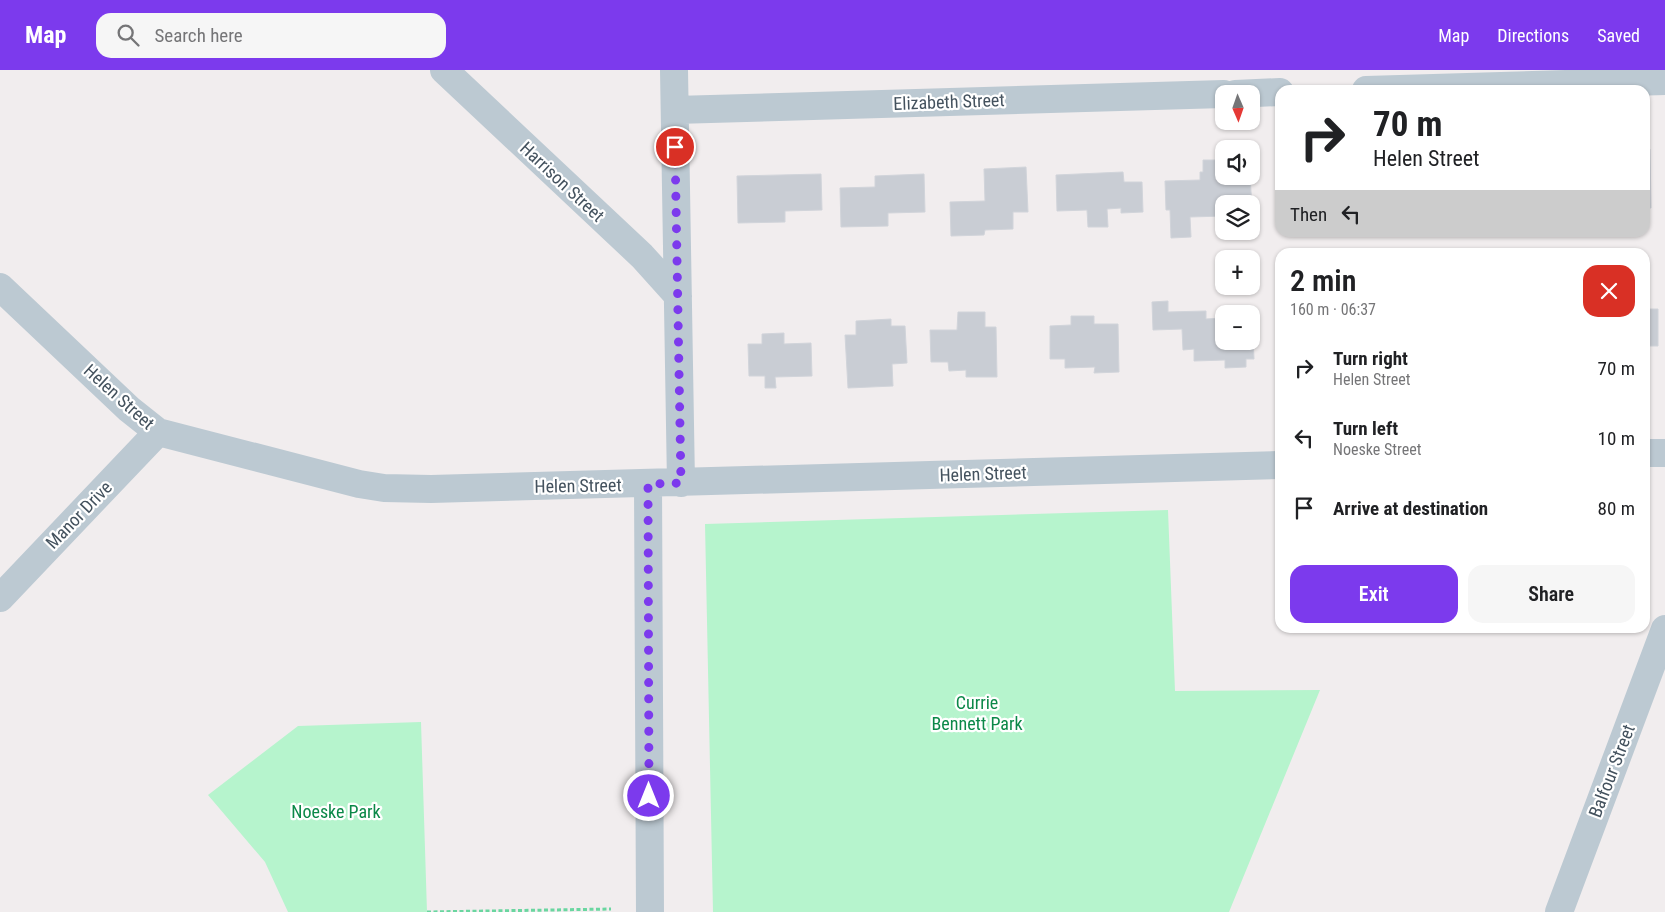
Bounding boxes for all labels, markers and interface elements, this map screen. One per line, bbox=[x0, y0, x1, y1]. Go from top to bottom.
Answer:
search box bbox=[96, 13, 446, 58]
text: Map bbox=[25, 21, 66, 49]
icon: search bbox=[114, 21, 142, 49]
text: Search here bbox=[154, 24, 243, 47]
text: Map bbox=[1438, 25, 1469, 46]
text: Directions bbox=[1497, 25, 1569, 46]
text: Saved bbox=[1597, 25, 1640, 46]
north arrow bbox=[1215, 85, 1260, 130]
map controls bbox=[1215, 85, 1260, 350]
street label: Elizabeth Street bbox=[893, 89, 1005, 114]
text: 70 m bbox=[1373, 104, 1442, 145]
icon: right bbox=[1290, 105, 1355, 170]
pin bbox=[654, 126, 696, 168]
icon: arrive bbox=[661, 133, 689, 161]
street label: Harrison Street bbox=[516, 137, 609, 226]
button: sound bbox=[1215, 140, 1260, 185]
text: Helen Street bbox=[1373, 146, 1480, 171]
button: layers bbox=[1215, 195, 1260, 240]
icon: left bbox=[1337, 200, 1365, 228]
text: Then bbox=[1290, 203, 1327, 226]
button: + bbox=[1215, 250, 1260, 295]
text: 2 min bbox=[1290, 263, 1356, 298]
button: close bbox=[1583, 265, 1635, 317]
text: 160 m · 06:37 bbox=[1290, 300, 1376, 319]
button: − bbox=[1215, 305, 1260, 350]
text: Turn right bbox=[1333, 347, 1408, 370]
icon: right bbox=[1290, 354, 1318, 382]
text: 70 m bbox=[1598, 357, 1635, 380]
street label: Helen Street bbox=[80, 360, 159, 434]
text: Helen Street bbox=[1333, 370, 1411, 389]
text: Turn left bbox=[1333, 417, 1398, 440]
icon: left bbox=[1290, 424, 1318, 452]
text: 10 m bbox=[1598, 427, 1635, 450]
text: Noeske Street bbox=[1333, 440, 1421, 459]
street label: Helen Street bbox=[939, 461, 1027, 486]
street label: Helen Street bbox=[534, 474, 622, 497]
street label: Manor Drive bbox=[41, 477, 116, 553]
icon: arrive bbox=[1290, 494, 1318, 522]
text: Arrive at destination bbox=[1333, 497, 1488, 520]
text: 80 m bbox=[1598, 497, 1635, 520]
button: Exit bbox=[1290, 565, 1458, 623]
button: Share bbox=[1468, 565, 1635, 623]
park label: Currie Bennett Park bbox=[931, 692, 1023, 734]
street label: Balfour Street bbox=[1584, 721, 1639, 820]
position arrow bbox=[622, 769, 674, 821]
park label: Noeske Park bbox=[291, 801, 381, 822]

